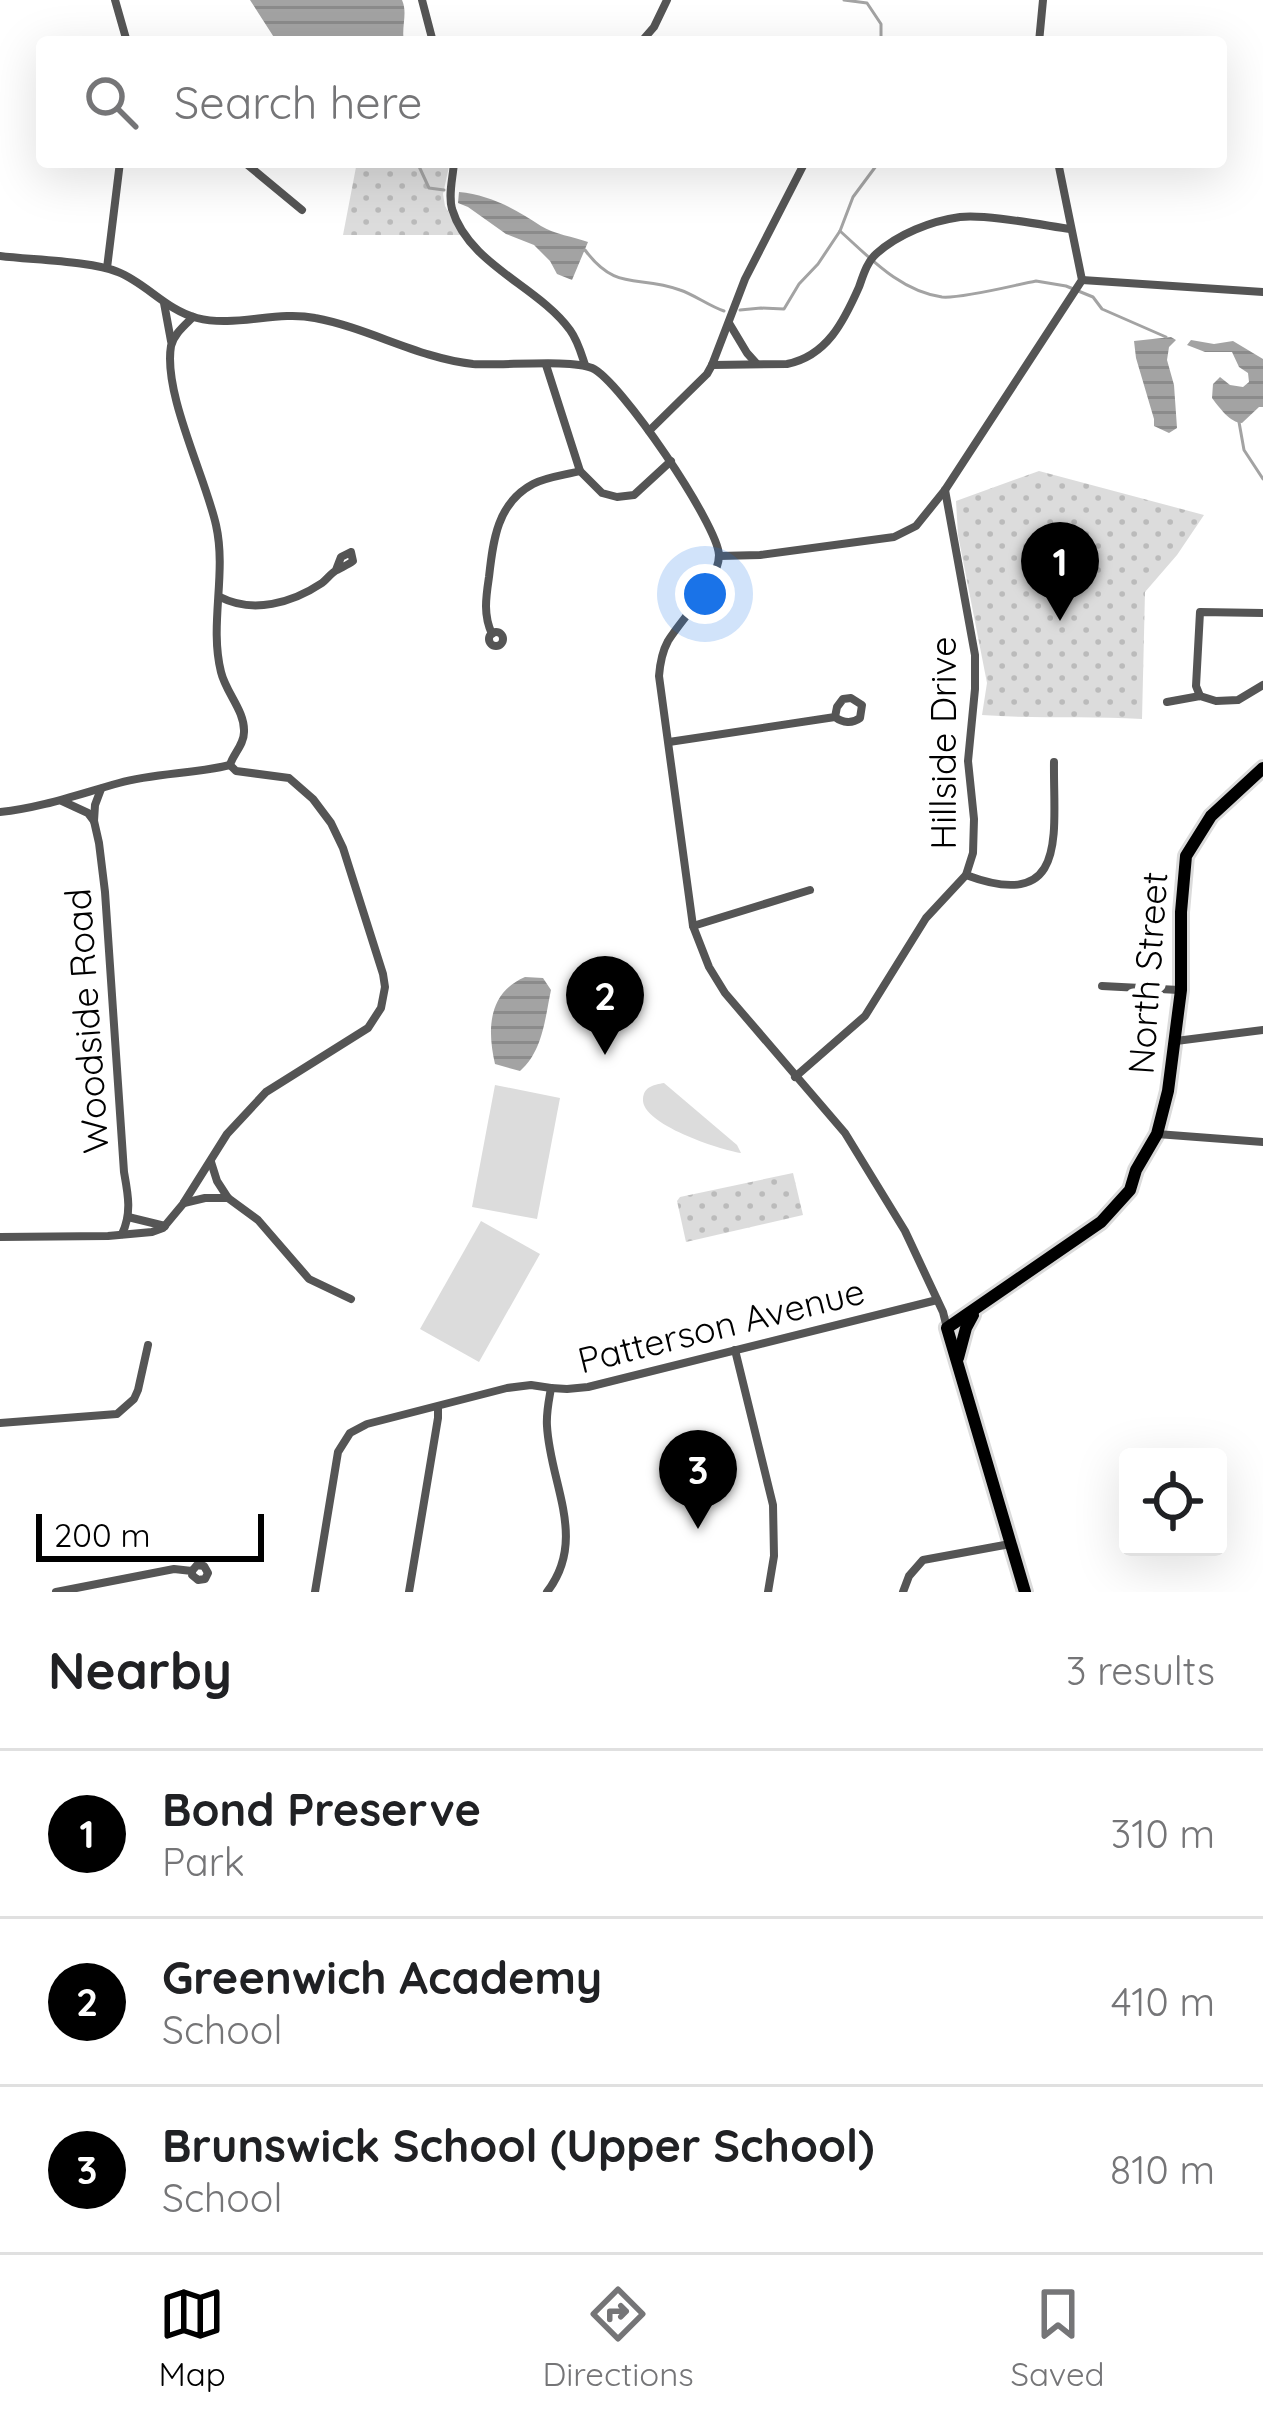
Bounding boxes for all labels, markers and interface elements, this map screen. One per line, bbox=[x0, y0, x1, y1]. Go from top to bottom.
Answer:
search box bbox=[36, 36, 1227, 168]
icon: search bbox=[78, 69, 144, 135]
text: Search here bbox=[174, 74, 422, 130]
pin: 1 bbox=[1021, 522, 1099, 621]
your location bbox=[675, 564, 735, 624]
street label: Hillside Drive bbox=[920, 636, 965, 850]
street label: North Street bbox=[1117, 870, 1177, 1076]
street label: Woodside Road bbox=[54, 887, 118, 1155]
pin: 2 bbox=[566, 956, 644, 1055]
street label: Patterson Avenue bbox=[573, 1268, 869, 1382]
pin: 3 bbox=[659, 1430, 737, 1529]
map controls bbox=[1119, 1448, 1227, 1556]
button: locate bbox=[1119, 1448, 1227, 1556]
scale bar bbox=[36, 1508, 264, 1561]
text: 200 m bbox=[54, 1514, 151, 1555]
text: Nearby bbox=[48, 1638, 232, 1702]
text: 3 results bbox=[1066, 1646, 1215, 1695]
text: Bond Preserve bbox=[162, 1781, 481, 1837]
text: 1 bbox=[79, 1809, 95, 1858]
text: 310 m bbox=[1111, 1809, 1215, 1858]
text: Park bbox=[162, 1837, 245, 1886]
text: Greenwich Academy bbox=[162, 1949, 602, 2005]
text: 2 bbox=[76, 1977, 98, 2026]
text: 410 m bbox=[1111, 1977, 1215, 2026]
text: School bbox=[162, 2005, 282, 2054]
text: Brunswick School (Upper School) bbox=[162, 2117, 874, 2173]
text: 3 bbox=[77, 2145, 97, 2194]
text: 810 m bbox=[1110, 2145, 1215, 2194]
text: School bbox=[162, 2173, 282, 2222]
tab: Map bbox=[158, 2281, 226, 2394]
tab: Directions bbox=[542, 2281, 694, 2394]
tab: Saved bbox=[1011, 2281, 1105, 2394]

